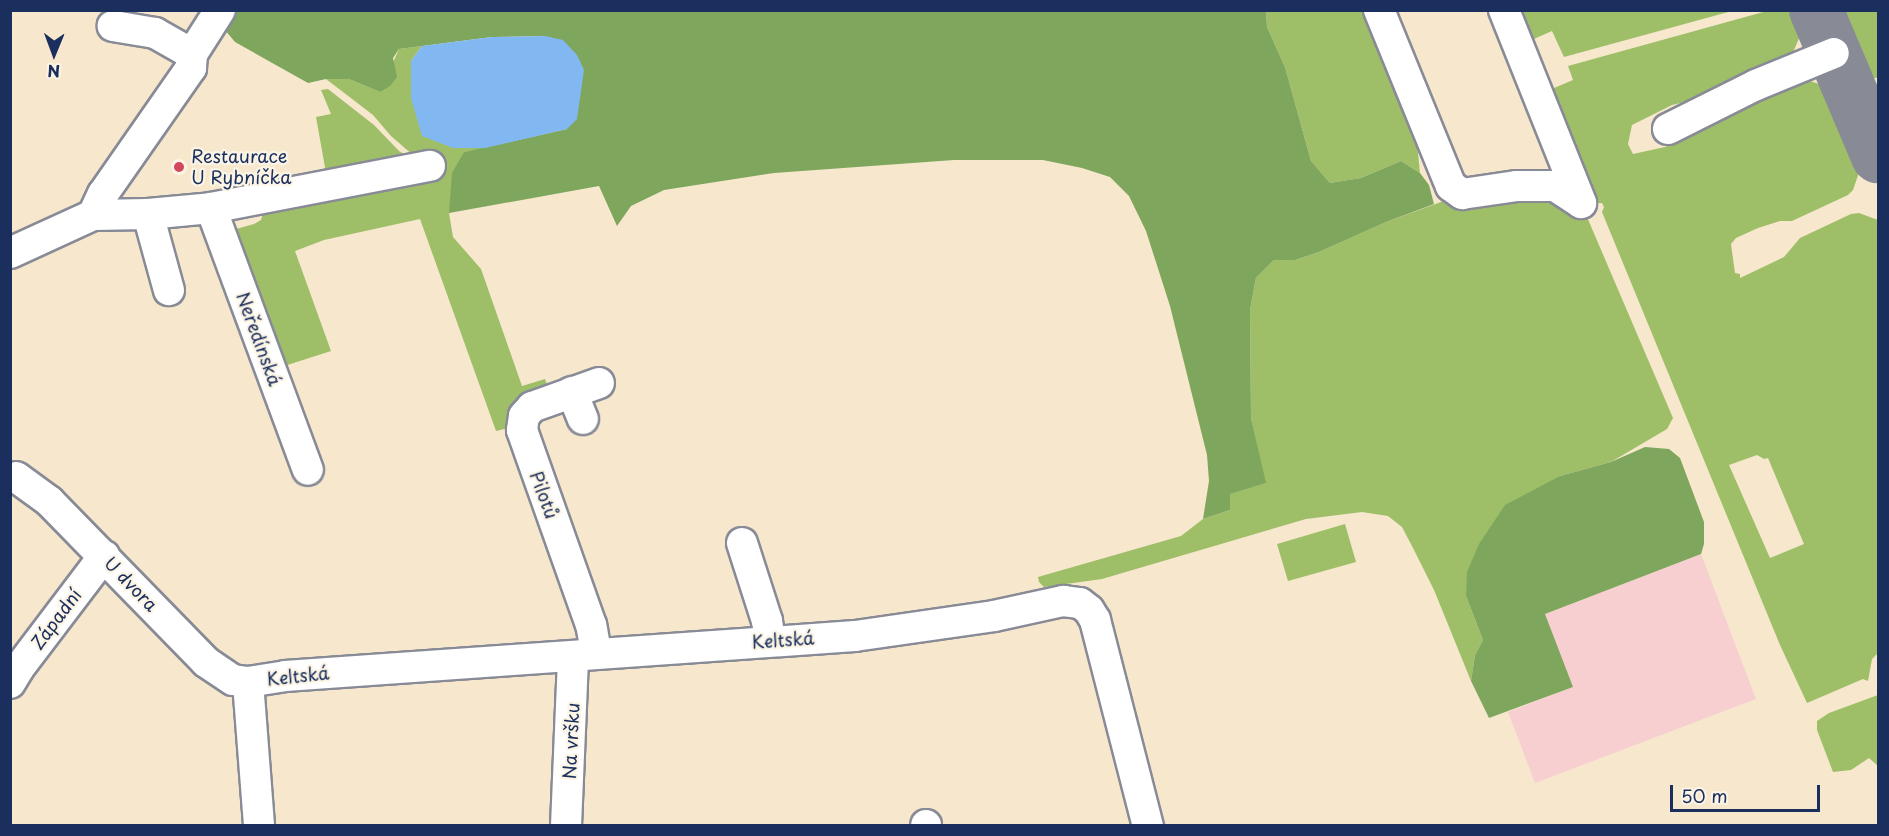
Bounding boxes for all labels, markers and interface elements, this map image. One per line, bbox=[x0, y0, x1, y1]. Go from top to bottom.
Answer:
north arrow bbox=[24, 24, 84, 84]
text: N bbox=[47, 60, 60, 84]
place label: Restaurace U Rybníčka bbox=[191, 146, 292, 188]
marker: Restaurace U Rybníčka bbox=[172, 160, 186, 174]
street label: Neředínská bbox=[232, 289, 286, 389]
street label: Pilotů bbox=[525, 468, 563, 522]
street label: U dvora bbox=[100, 552, 162, 616]
street label: Západní bbox=[26, 584, 86, 654]
street label: Keltská bbox=[751, 627, 815, 653]
street label: Keltská bbox=[266, 662, 330, 690]
street label: Na vršku bbox=[558, 701, 584, 781]
scale bar bbox=[1673, 773, 1823, 811]
text: 50 m bbox=[1681, 782, 1728, 809]

